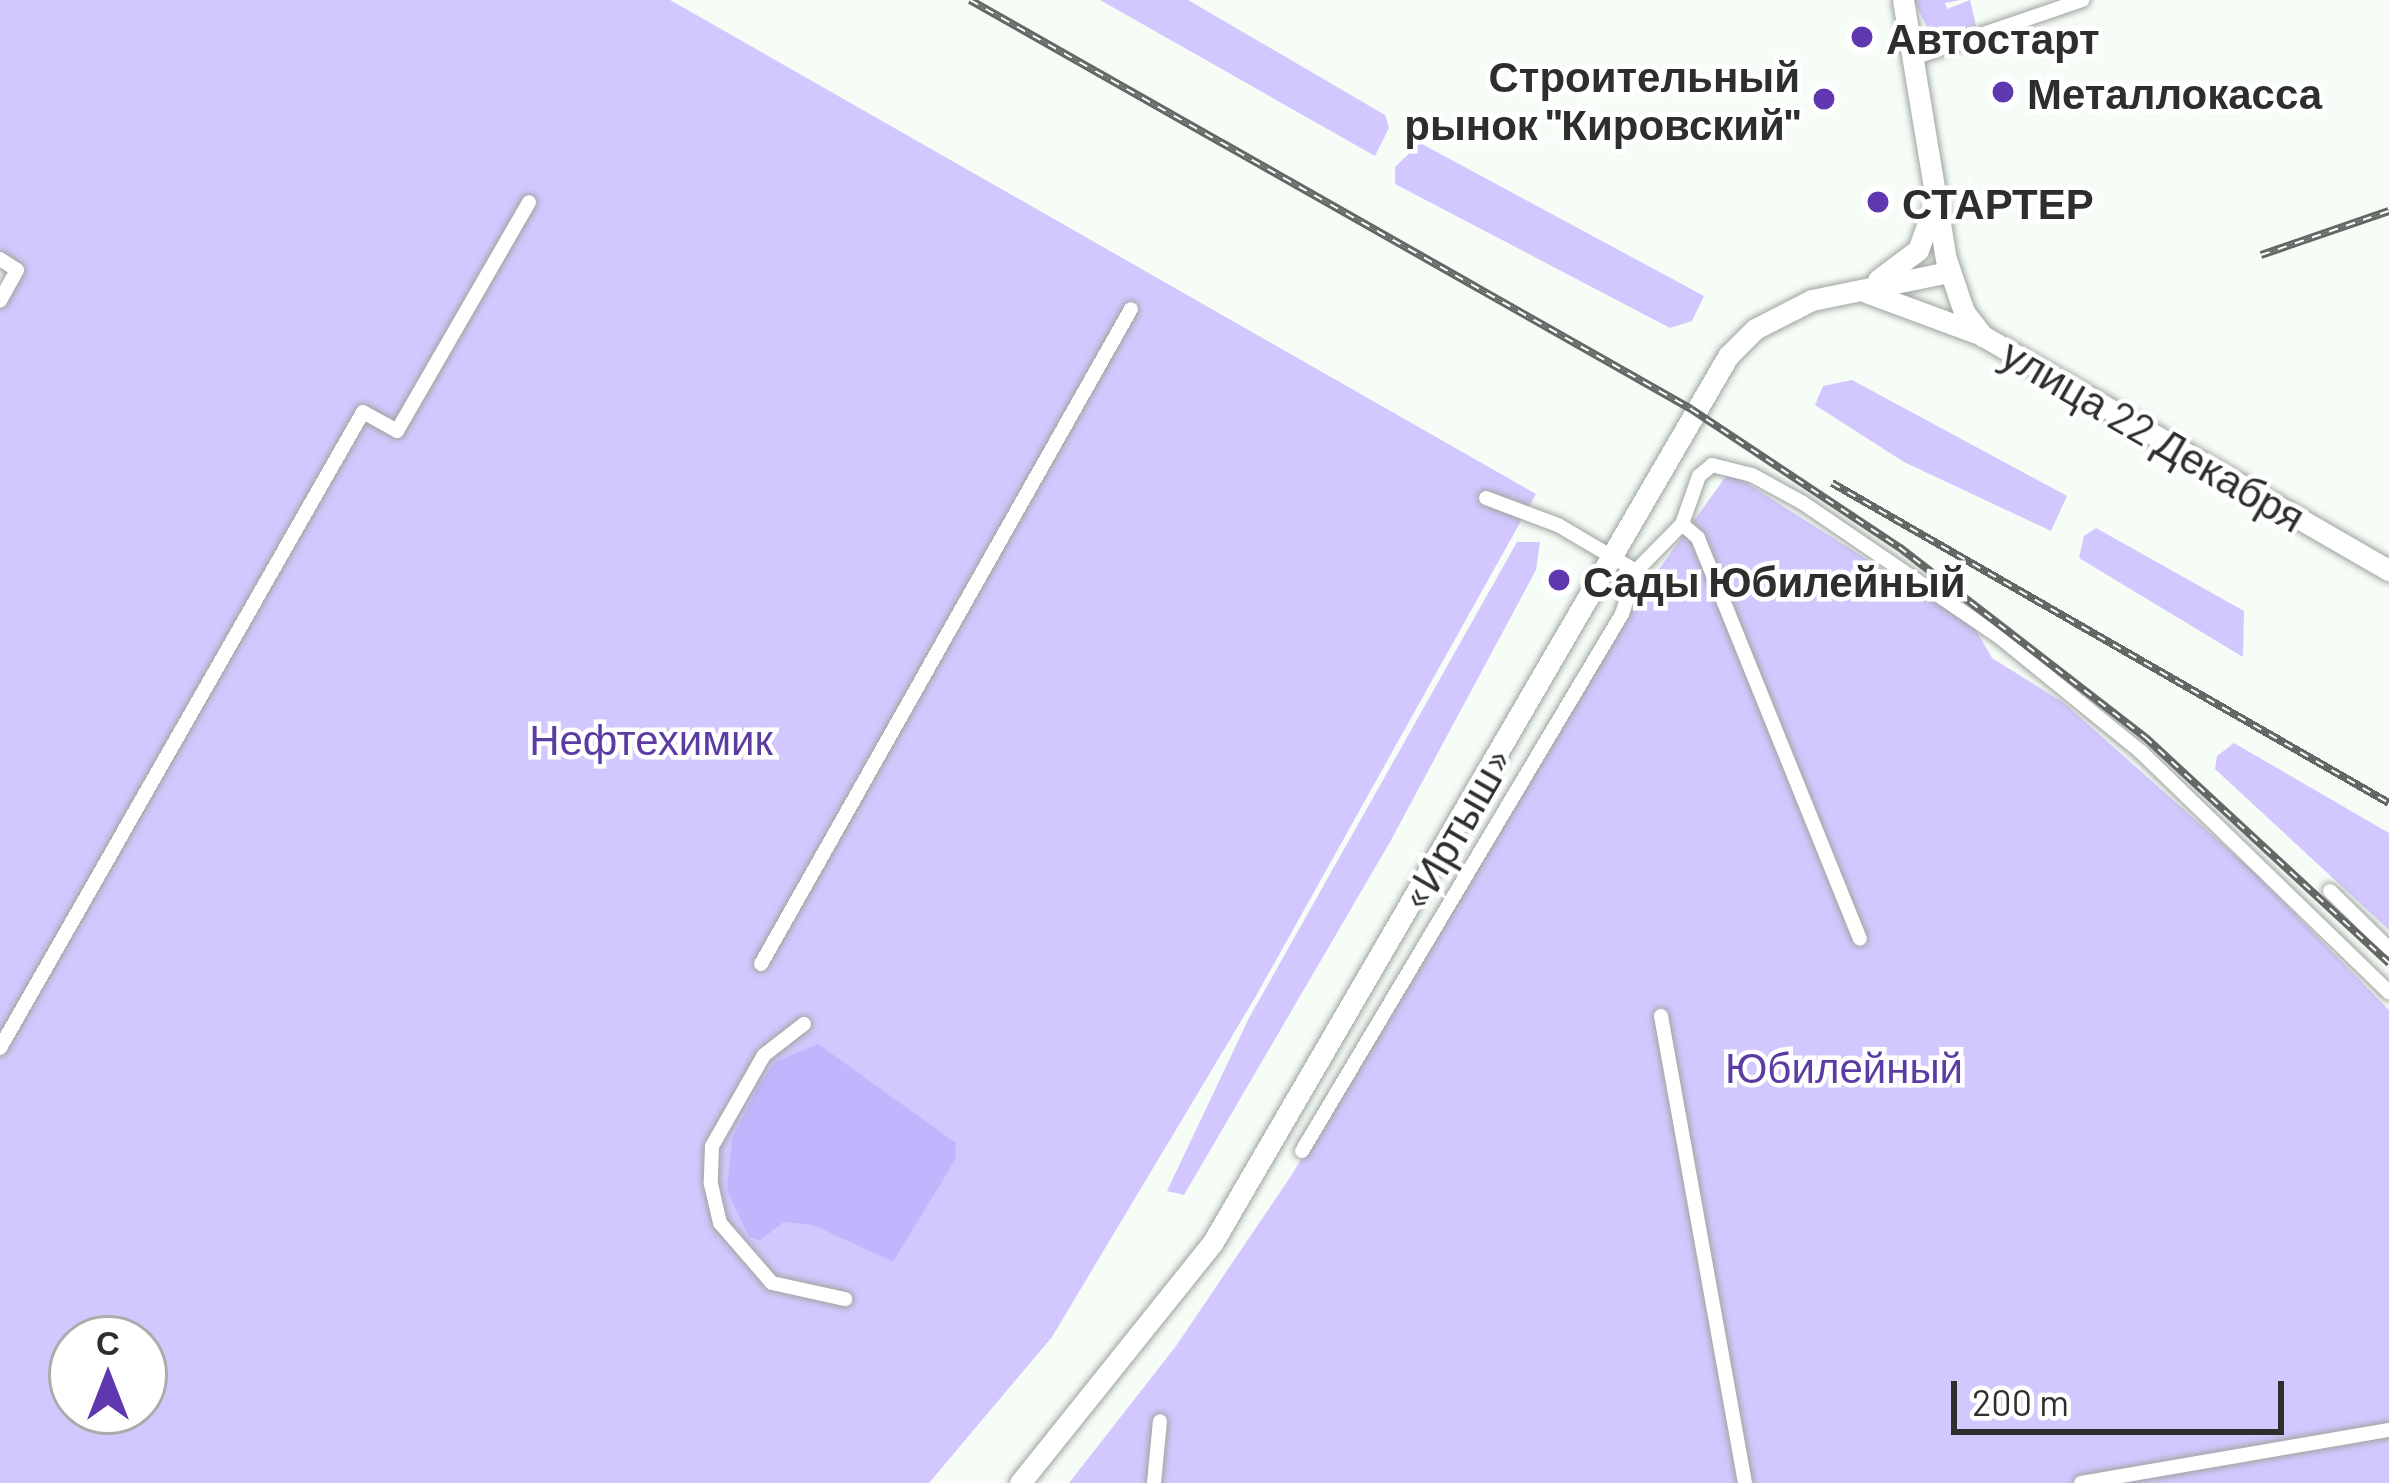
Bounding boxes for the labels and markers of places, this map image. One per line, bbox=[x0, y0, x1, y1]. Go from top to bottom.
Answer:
place label: Автостарт bbox=[1886, 12, 2100, 62]
marker: Автостарт bbox=[1849, 24, 1875, 50]
place label: Строительный рынок "Кировский" bbox=[1404, 50, 1800, 148]
place label: Металлокасса bbox=[2027, 67, 2322, 117]
marker: Металлокасса bbox=[1990, 79, 2016, 105]
marker: Строительный рынок "Кировский" bbox=[1811, 86, 1837, 112]
place label: СТАРТЕР bbox=[1902, 177, 2094, 227]
marker: СТАРТЕР bbox=[1865, 189, 1891, 215]
place label: Сады Юбилейный bbox=[1583, 555, 1966, 605]
marker: Сады Юбилейный bbox=[1546, 567, 1572, 593]

